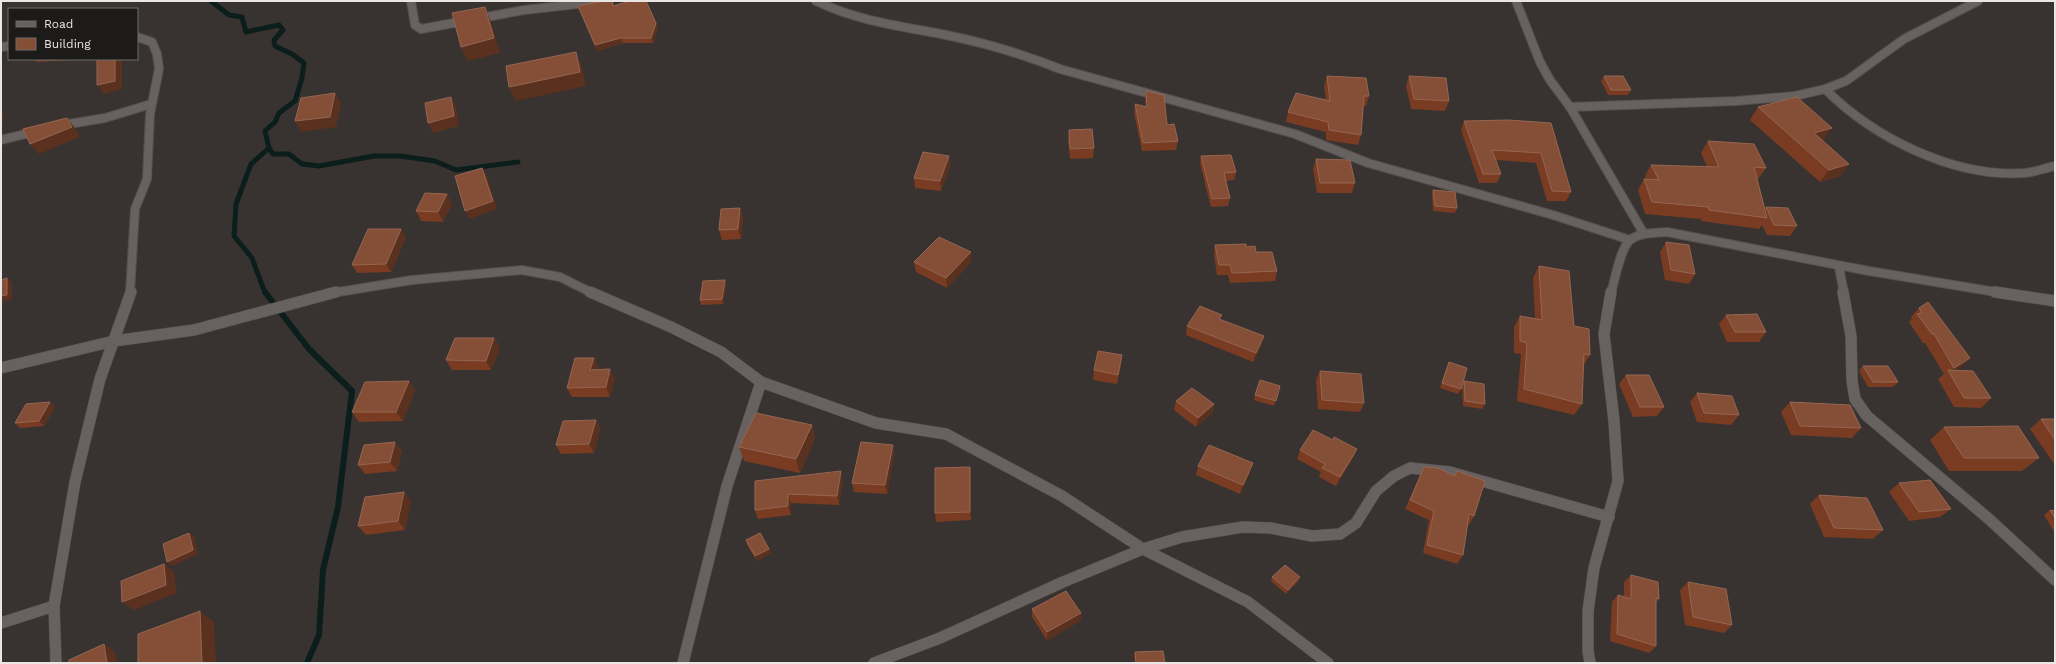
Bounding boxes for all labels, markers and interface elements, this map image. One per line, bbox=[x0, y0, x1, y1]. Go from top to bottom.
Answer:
legend bbox=[8, 8, 138, 60]
text: Road bbox=[44, 17, 73, 31]
text: Building bbox=[44, 37, 91, 51]

